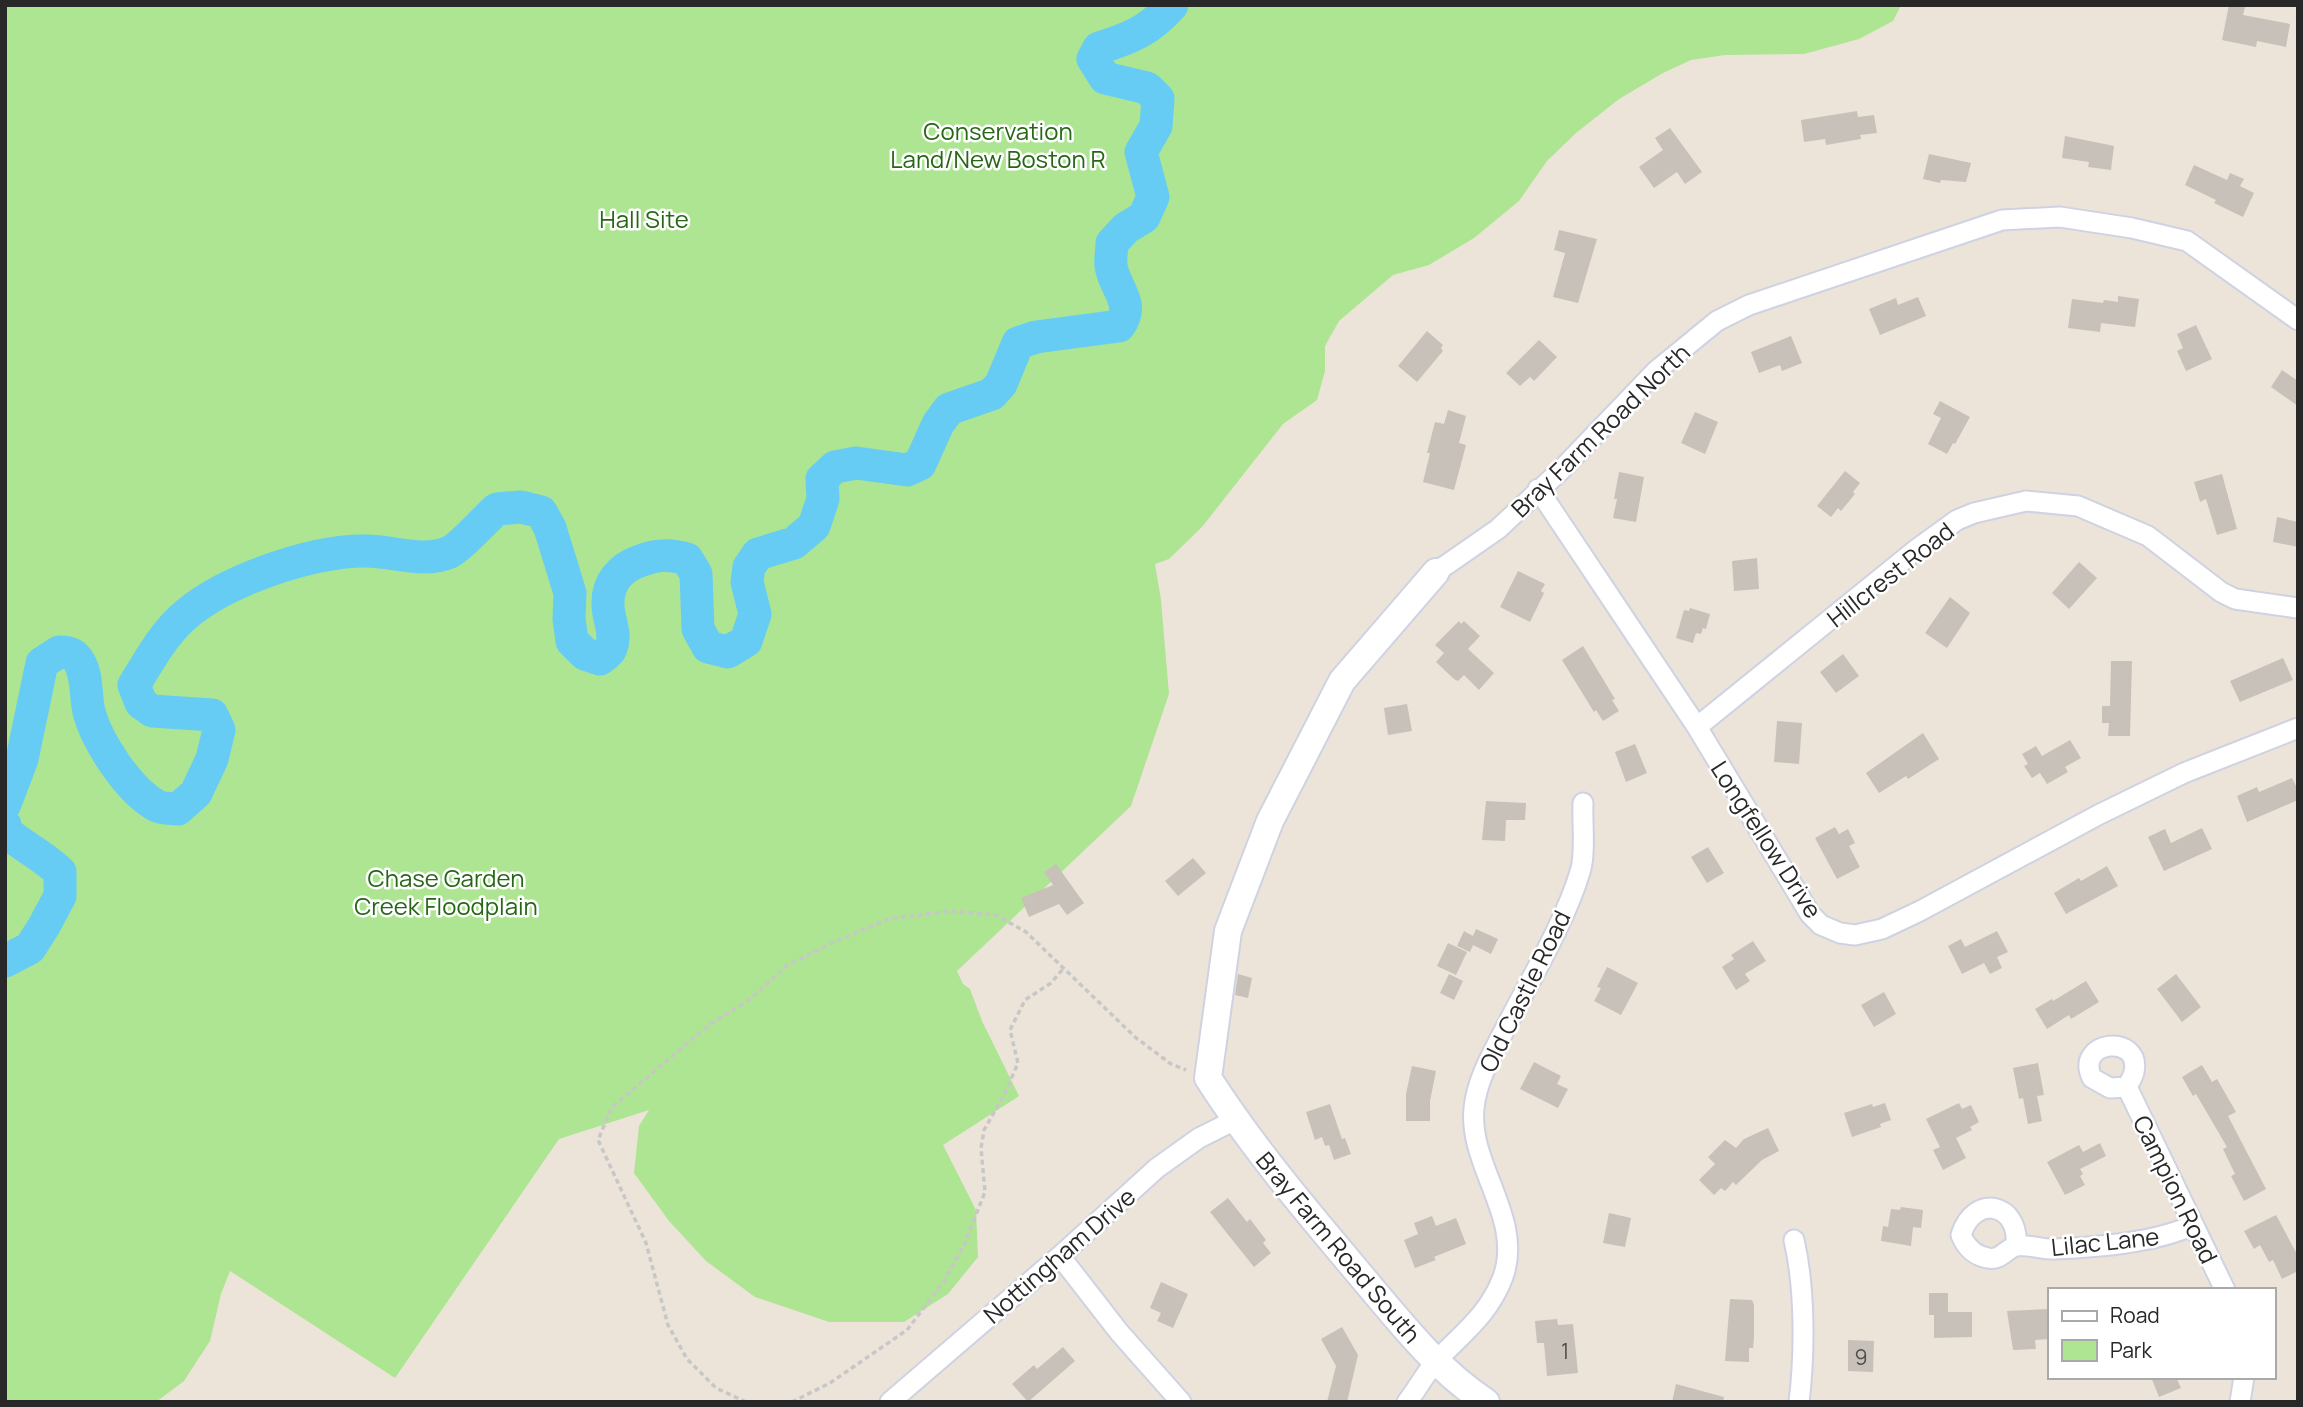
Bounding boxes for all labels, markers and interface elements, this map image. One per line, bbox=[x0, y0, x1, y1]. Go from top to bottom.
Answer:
park label: Conservation Land/New Boston R bbox=[890, 114, 1106, 175]
park label: Hall Site bbox=[599, 202, 689, 235]
street label: Bray Farm Road North bbox=[1503, 336, 1697, 524]
street label: Hillcrest Road bbox=[1820, 514, 1960, 634]
street label: Longfellow Drive bbox=[1704, 754, 1830, 924]
park label: Chase Garden Creek Floodplain bbox=[354, 861, 538, 922]
street label: Old Castle Road bbox=[1471, 905, 1577, 1077]
street label: Campion Road bbox=[2126, 1109, 2226, 1269]
street label: Bray Farm Road South bbox=[1249, 1144, 1429, 1350]
street label: Nottingham Drive bbox=[976, 1180, 1142, 1330]
street label: Lilac Lane bbox=[2049, 1219, 2161, 1263]
legend bbox=[2048, 1288, 2275, 1379]
text: Road bbox=[2110, 1301, 2160, 1329]
text: Park bbox=[2110, 1336, 2152, 1364]
house number: 1 bbox=[1561, 1337, 1569, 1365]
house number: 9 bbox=[1854, 1343, 1868, 1371]

